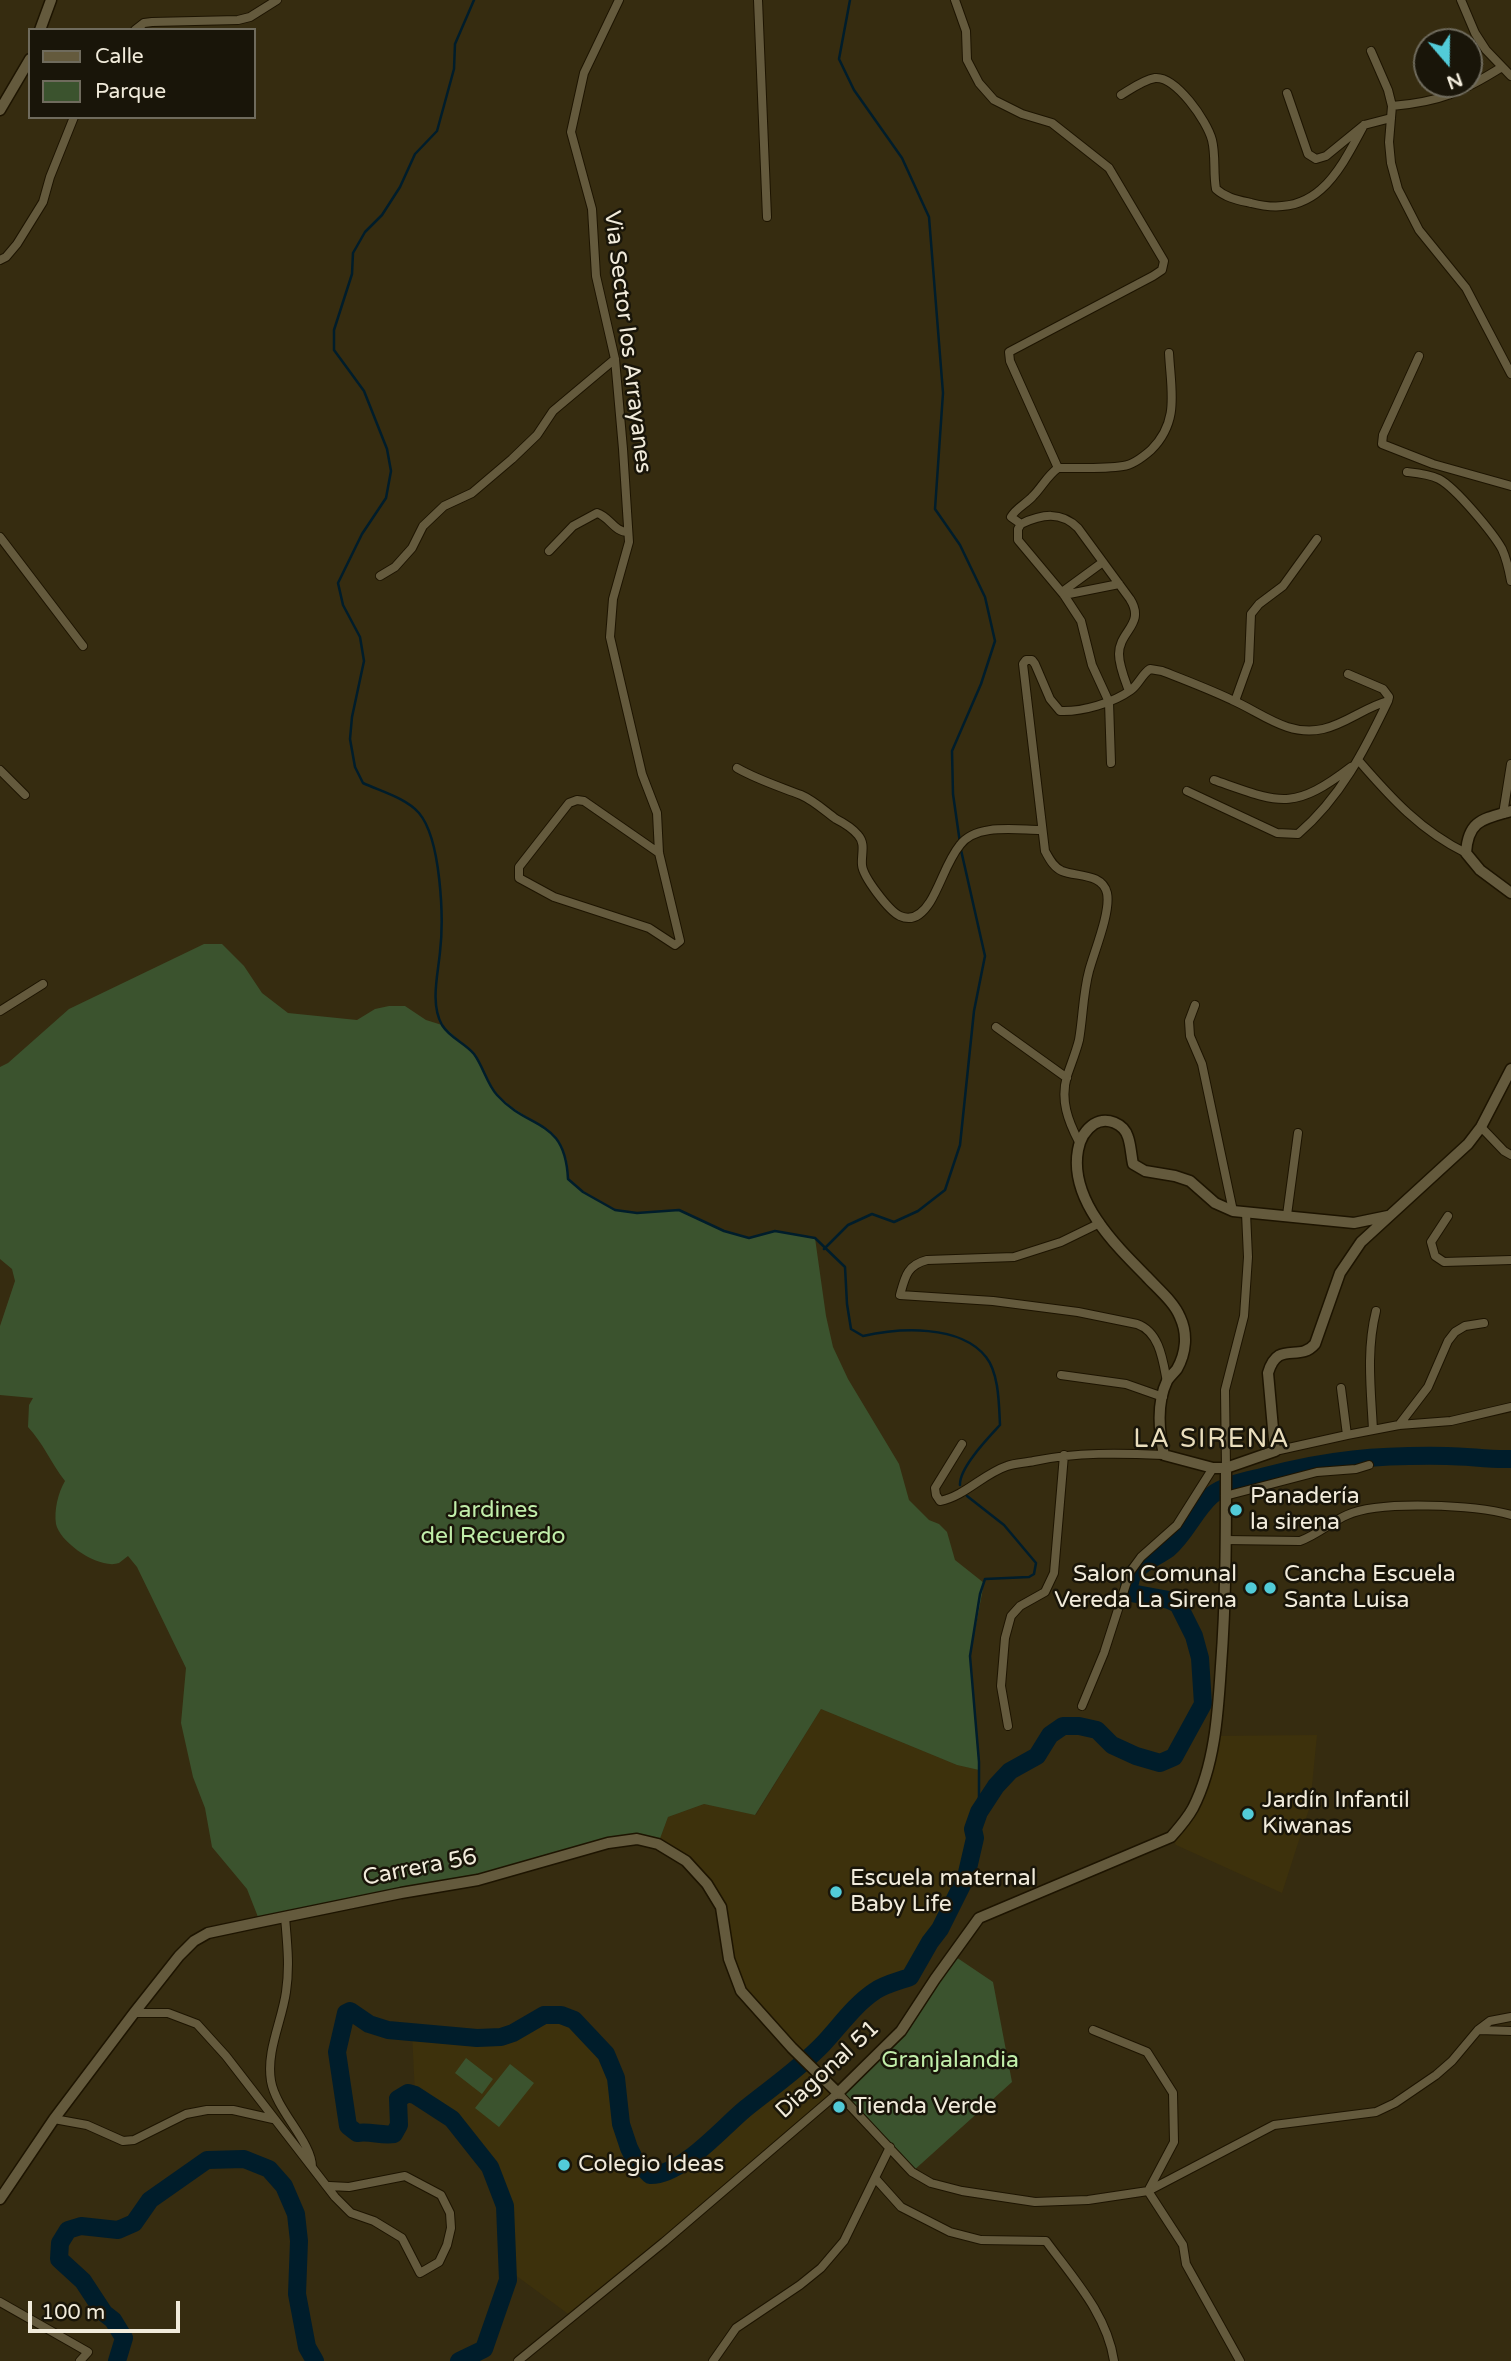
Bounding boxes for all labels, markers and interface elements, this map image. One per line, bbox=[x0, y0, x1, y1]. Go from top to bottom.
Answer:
legend bbox=[28, 28, 256, 119]
north arrow bbox=[1413, 28, 1483, 98]
text: Calle bbox=[95, 44, 144, 69]
text: N bbox=[1444, 68, 1465, 94]
text: Parque bbox=[95, 79, 166, 104]
street label: Via Sector los Arrayanes bbox=[597, 209, 657, 475]
district label: LA SIRENA bbox=[1134, 1424, 1290, 1456]
place label: Panadería la sirena bbox=[1250, 1483, 1360, 1537]
park label: Jardines del Recuerdo bbox=[421, 1497, 565, 1551]
marker: Panadería la sirena bbox=[1228, 1502, 1244, 1518]
place label: Salon Comunal Vereda La Sirena bbox=[1054, 1561, 1237, 1615]
place label: Cancha Escuela Santa Luisa bbox=[1284, 1561, 1456, 1615]
marker: Salon Comunal Vereda La Sirena bbox=[1243, 1580, 1259, 1596]
marker: Cancha Escuela Santa Luisa bbox=[1262, 1580, 1278, 1596]
place label: Jardín Infantil Kiwanas bbox=[1262, 1787, 1410, 1841]
marker: Jardín Infantil Kiwanas bbox=[1240, 1806, 1256, 1822]
street label: Carrera 56 bbox=[361, 1843, 479, 1893]
place label: Escuela maternal Baby Life bbox=[850, 1865, 1036, 1919]
marker: Escuela maternal Baby Life bbox=[828, 1884, 844, 1900]
street label: Diagonal 51 bbox=[770, 2015, 886, 2125]
park label: Granjalandia bbox=[881, 2047, 1019, 2075]
place label: Tienda Verde bbox=[853, 2093, 997, 2121]
marker: Tienda Verde bbox=[831, 2099, 847, 2115]
place label: Colegio Ideas bbox=[578, 2151, 724, 2179]
marker: Colegio Ideas bbox=[556, 2157, 572, 2173]
scale bar bbox=[32, 2288, 184, 2332]
text: 100 m bbox=[41, 2300, 105, 2325]

